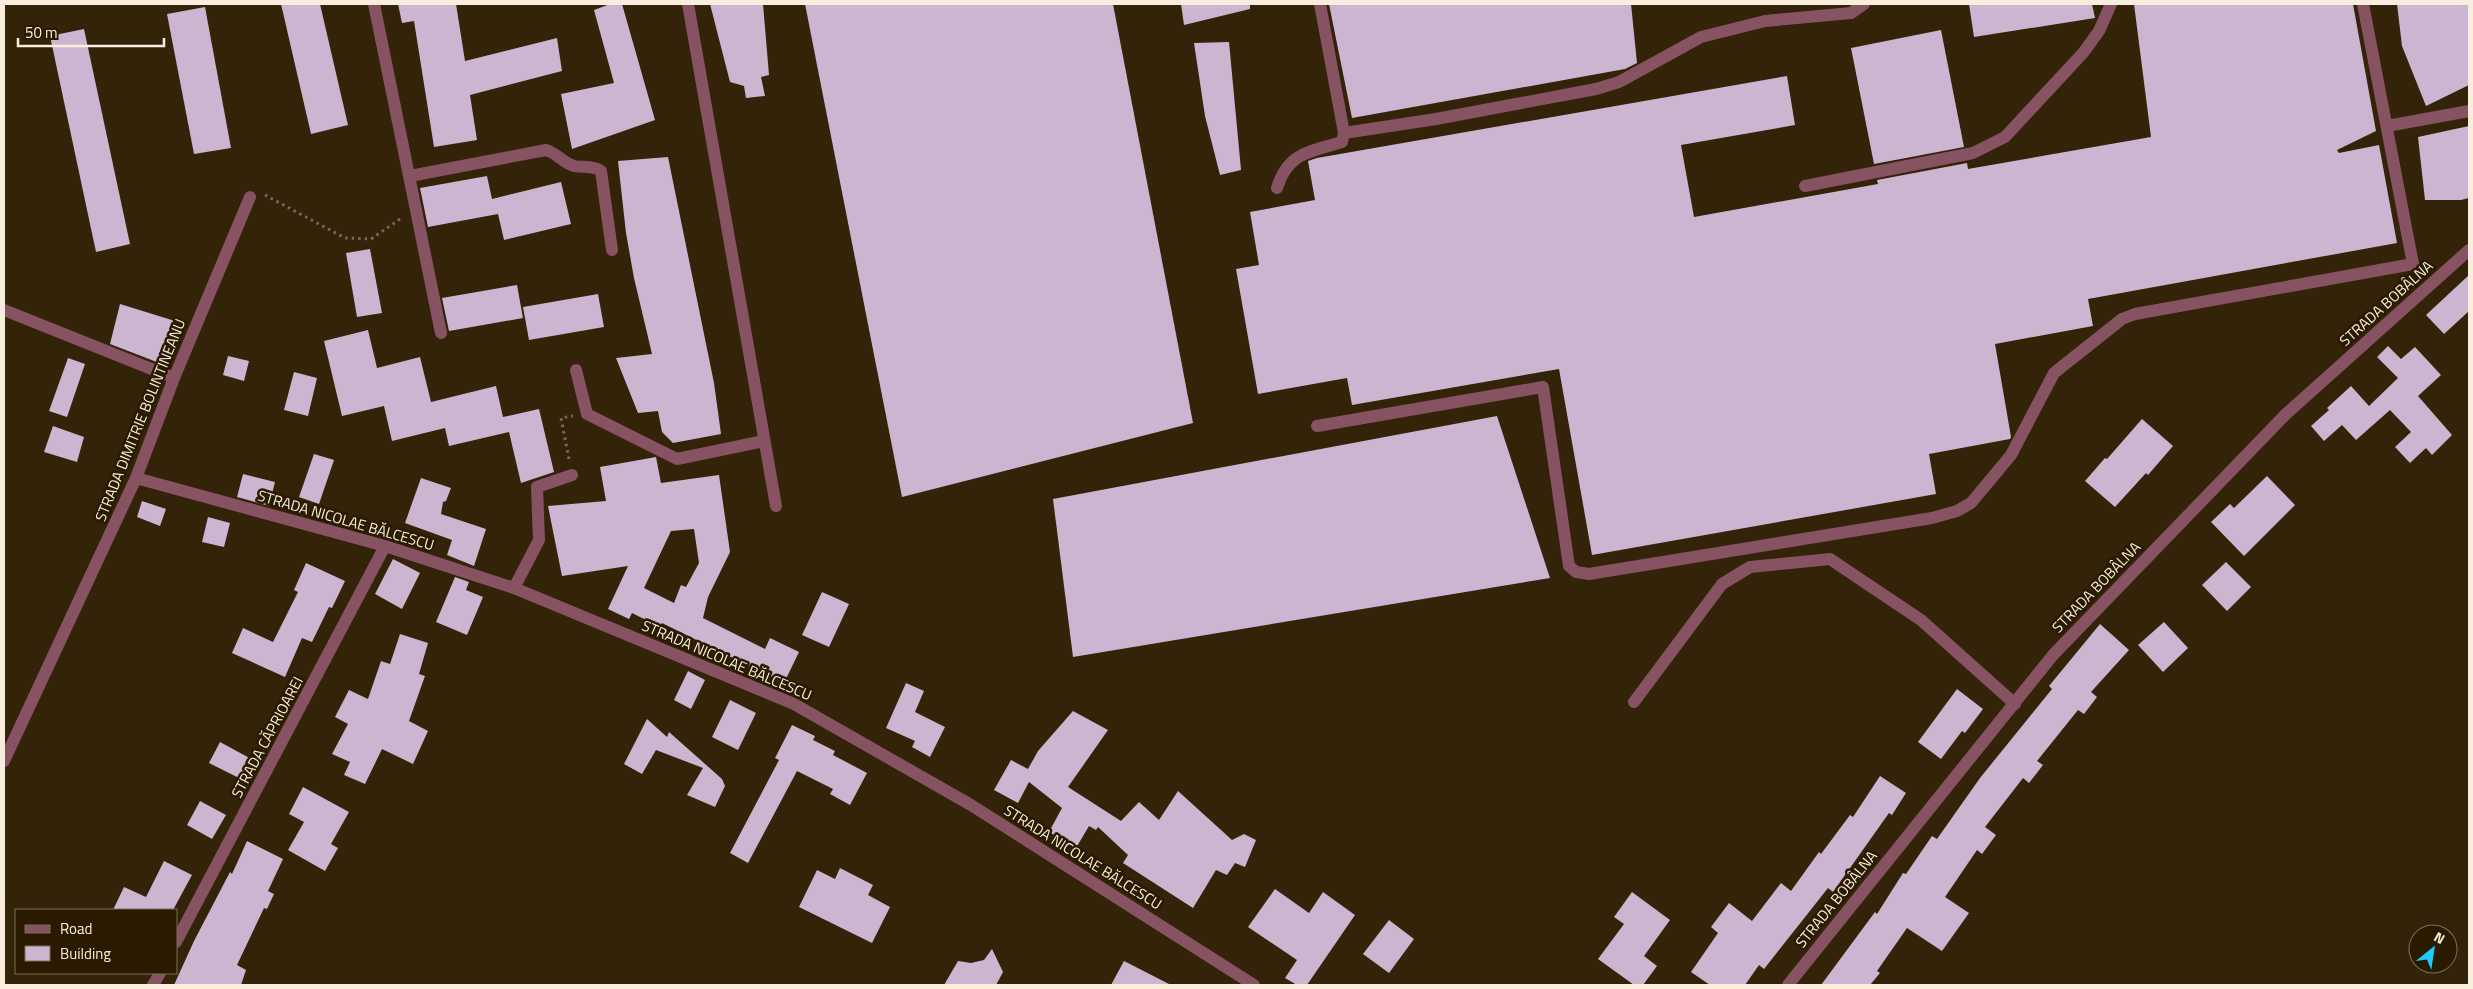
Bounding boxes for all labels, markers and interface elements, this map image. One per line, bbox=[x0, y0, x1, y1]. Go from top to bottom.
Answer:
scale bar bbox=[18, 15, 164, 47]
text: 50 m bbox=[25, 21, 58, 44]
street label: STRADA BOBÂLNA bbox=[2334, 255, 2438, 351]
street label: STRADA DIMITRIE BOLINTINEANU bbox=[89, 315, 191, 525]
street label: STRADA NICOLAE BĂLCESCU bbox=[255, 484, 437, 556]
street label: STRADA BOBÂLNA bbox=[2046, 536, 2146, 638]
street label: STRADA NICOLAE BĂLCESCU bbox=[638, 614, 816, 706]
street label: STRADA CĂPRIOAREI bbox=[225, 672, 309, 802]
street label: STRADA NICOLAE BĂLCESCU bbox=[999, 799, 1167, 915]
street label: STRADA BOBÂLNA bbox=[1790, 845, 1882, 953]
legend bbox=[15, 909, 178, 974]
text: Road bbox=[60, 917, 92, 940]
north arrow bbox=[2408, 924, 2458, 974]
text: N bbox=[2430, 926, 2449, 949]
text: Building bbox=[60, 942, 111, 965]

